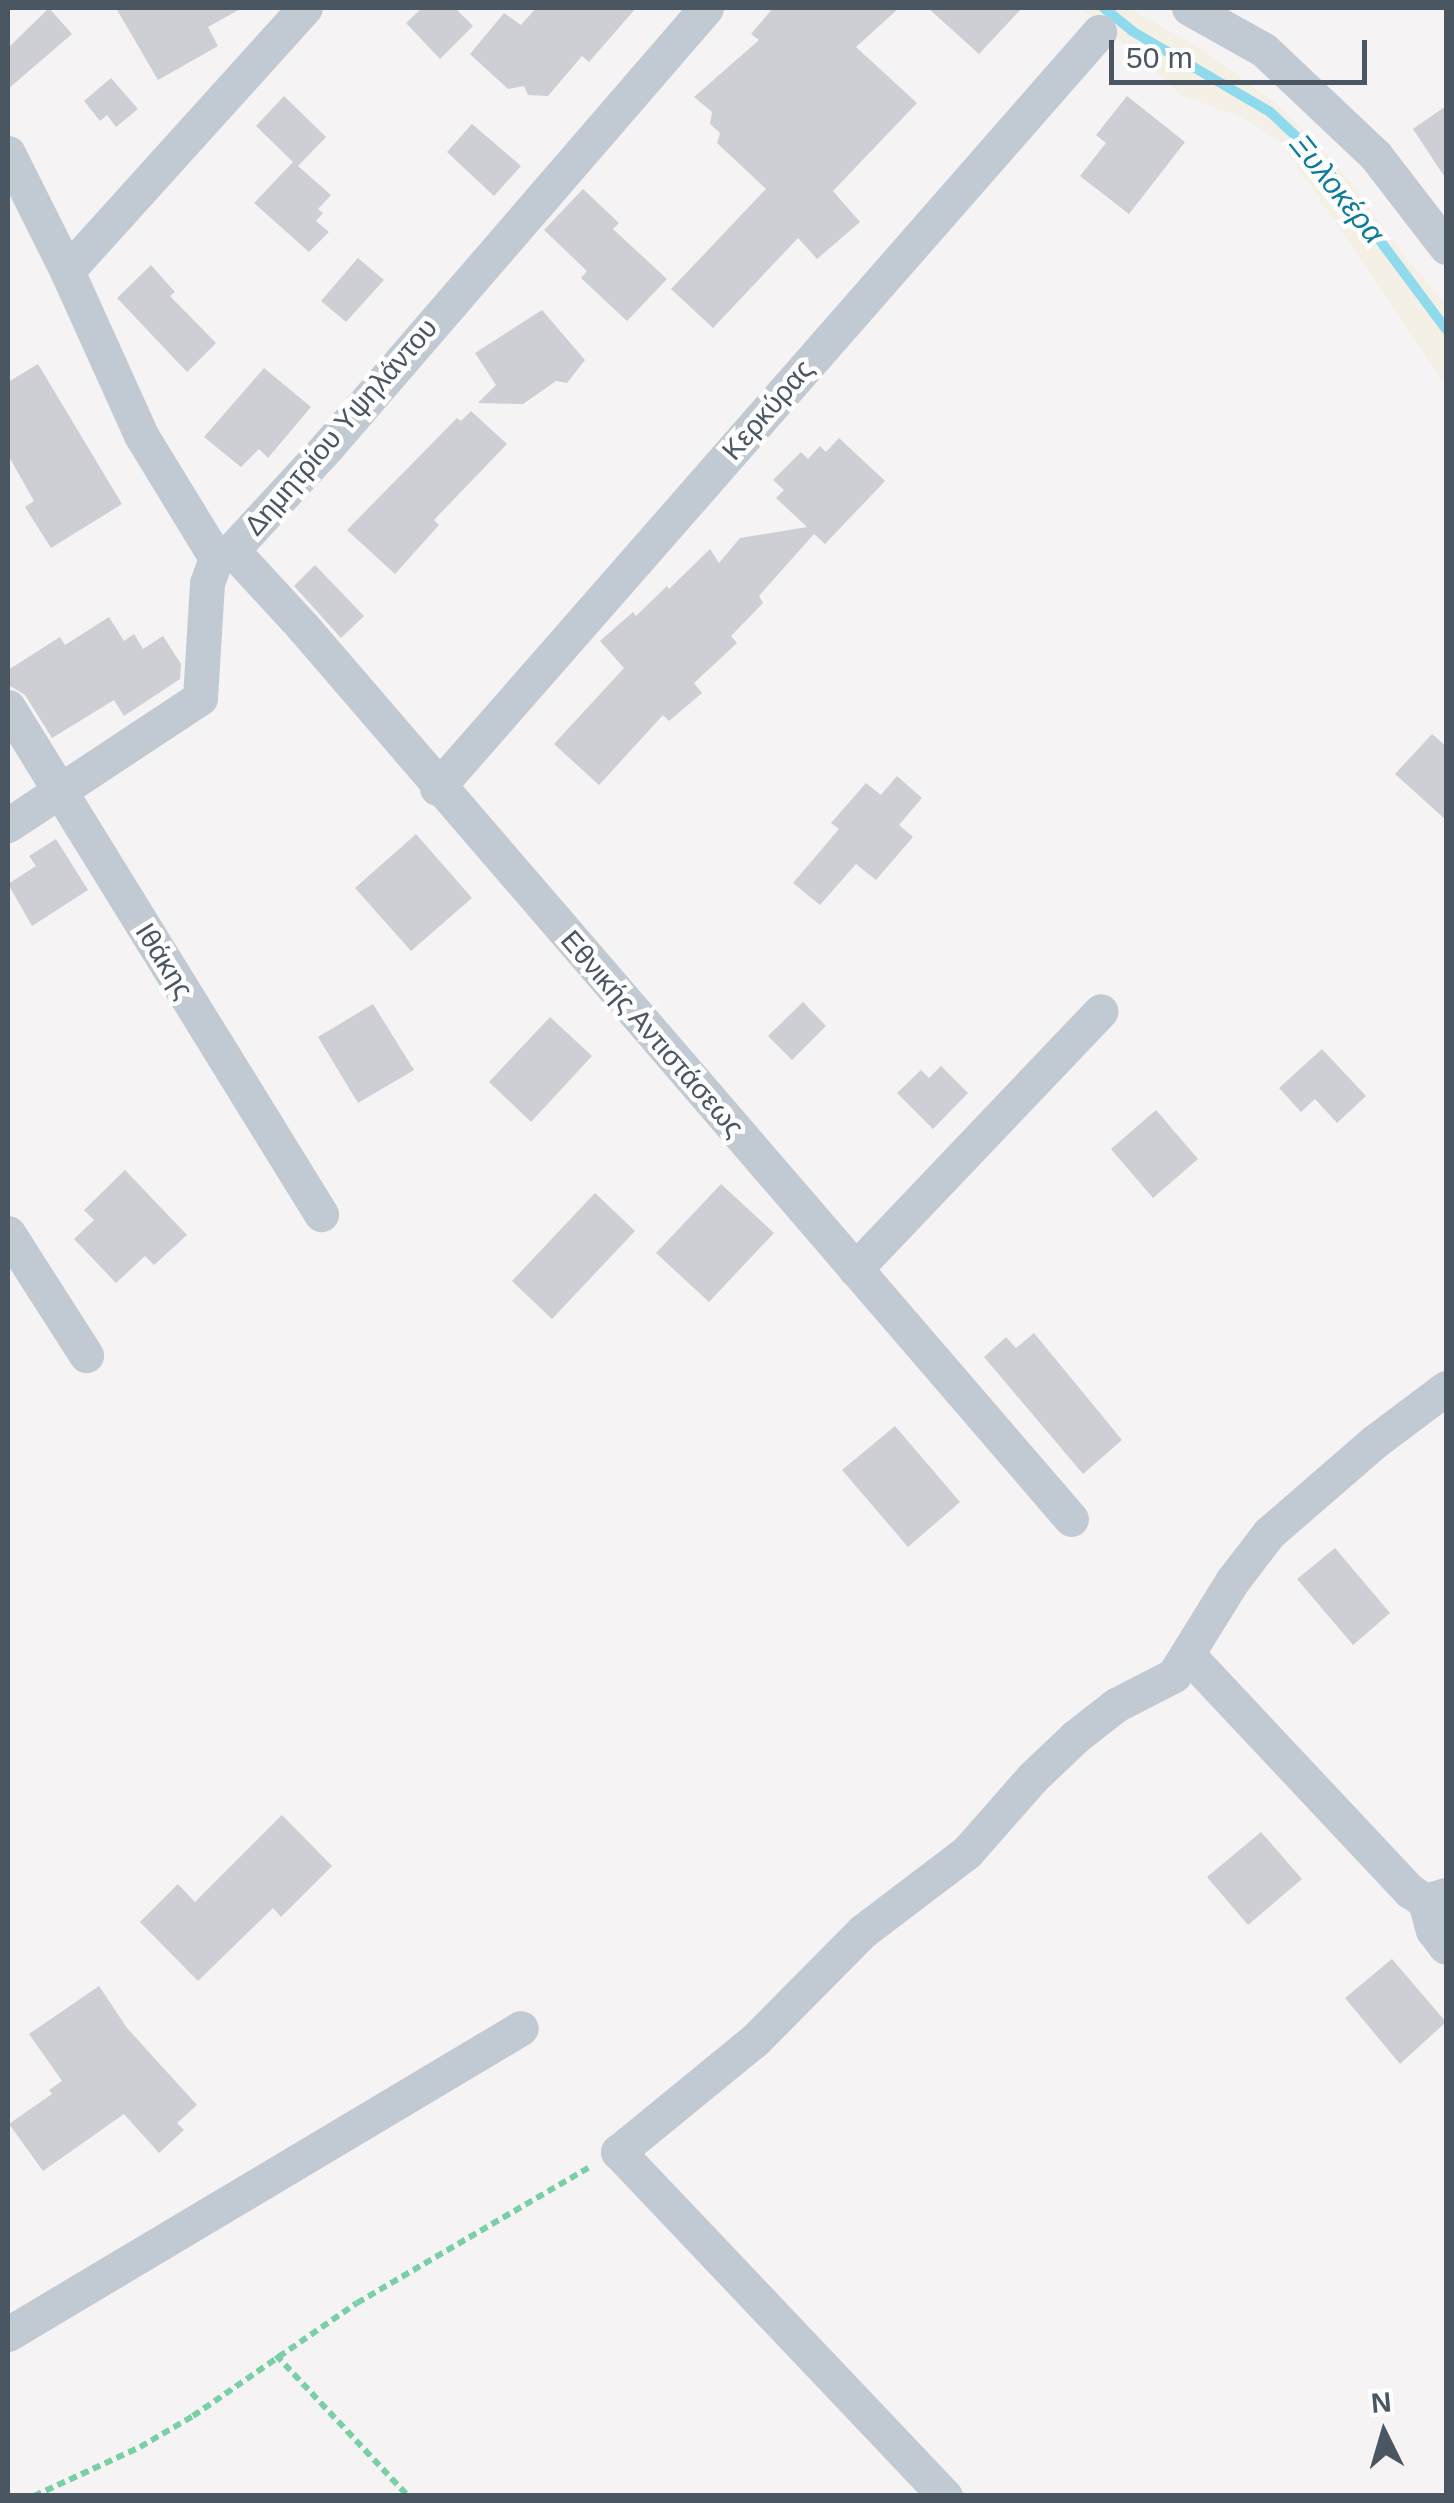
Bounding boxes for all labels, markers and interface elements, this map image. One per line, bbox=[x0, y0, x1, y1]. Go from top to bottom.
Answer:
scale bar bbox=[1114, 20, 1372, 82]
text: 50 m bbox=[1126, 41, 1193, 74]
water label: Ξυλοκέρα bbox=[1282, 127, 1392, 251]
street label: Δημητρίου Υψηλάντου bbox=[237, 311, 445, 543]
street label: Κερκύρας bbox=[715, 353, 821, 467]
street label: Ιθάκης bbox=[128, 917, 200, 1005]
street label: Εθνικής Αντιστάσεως bbox=[553, 923, 751, 1145]
north arrow bbox=[1334, 2383, 1434, 2483]
text: N bbox=[1370, 2386, 1393, 2419]

